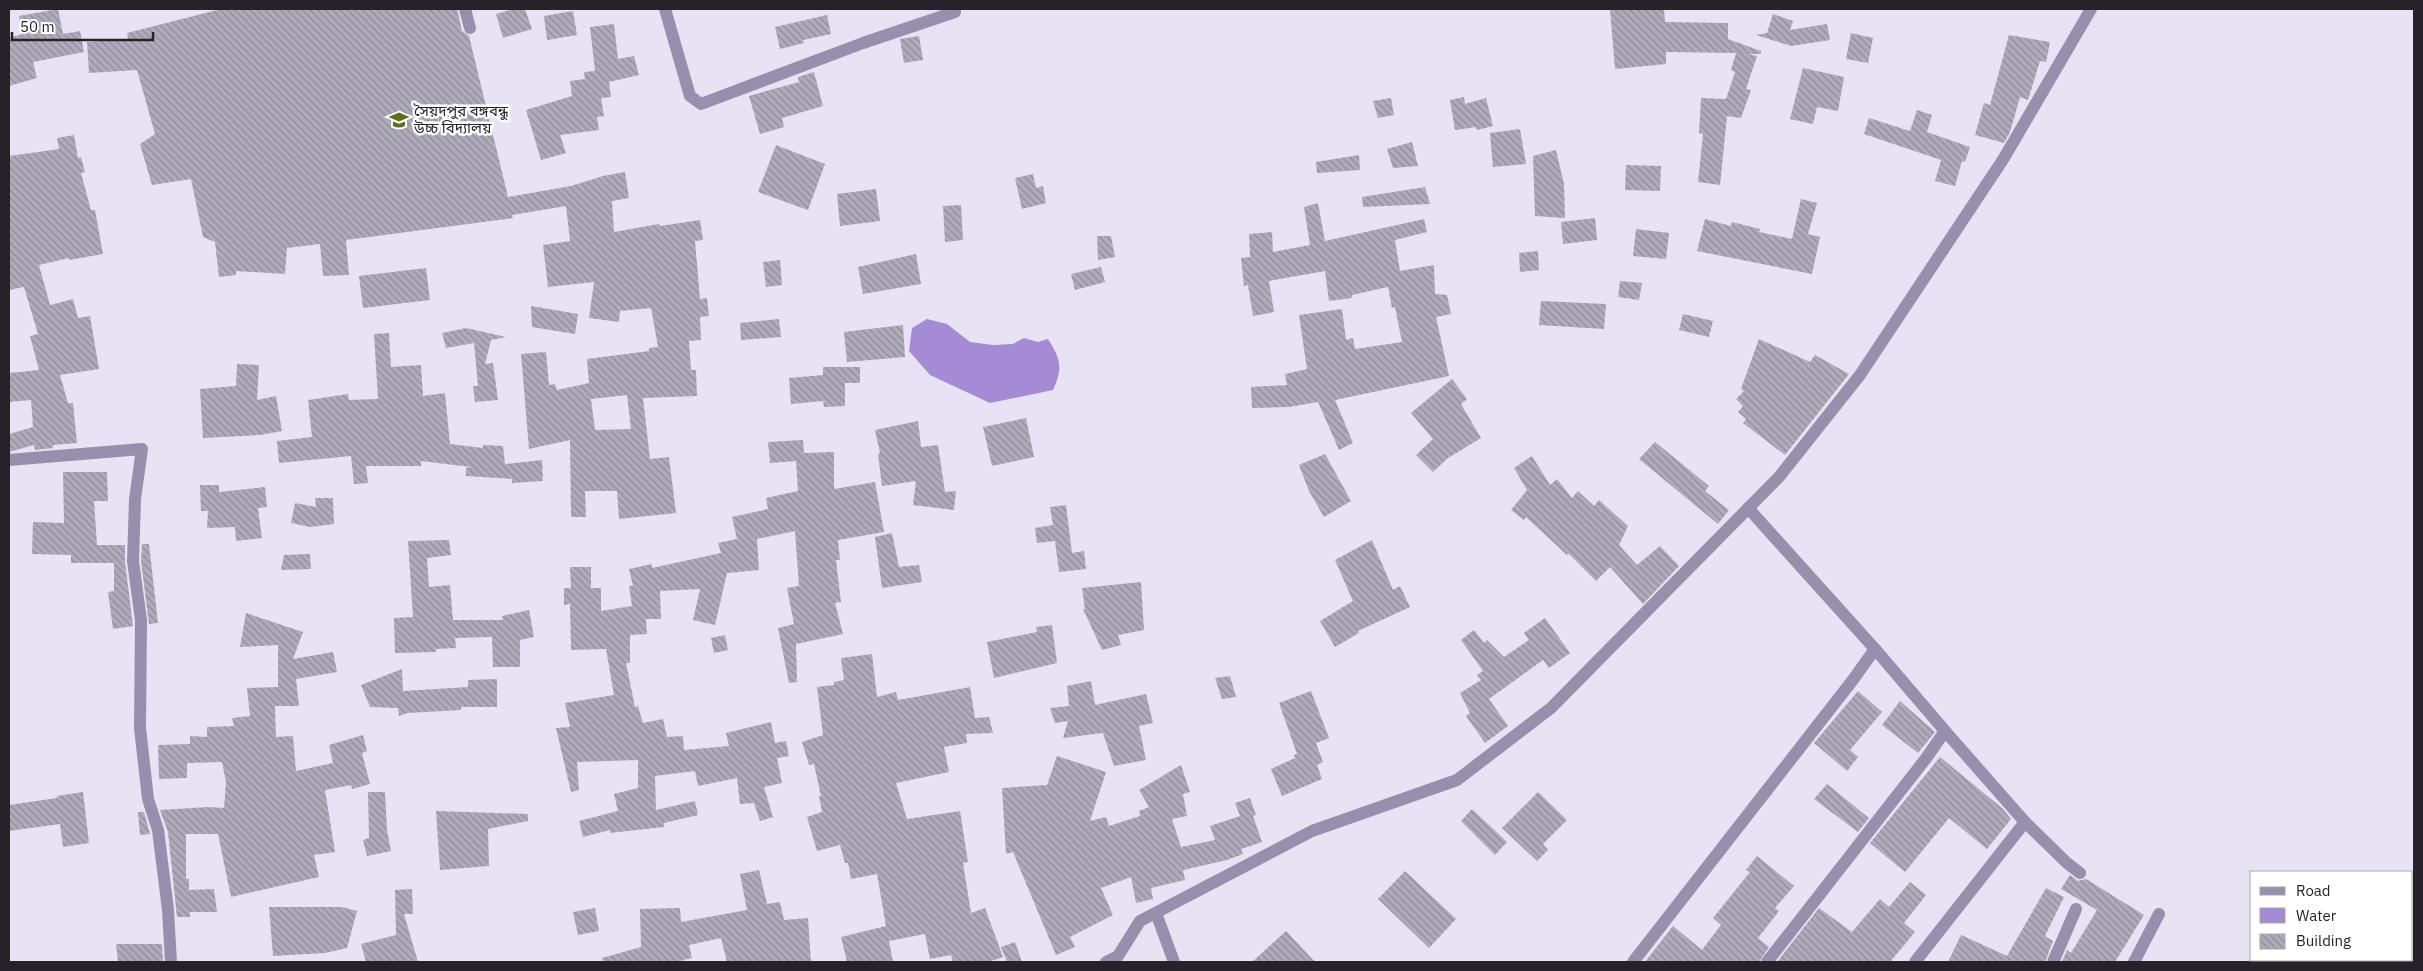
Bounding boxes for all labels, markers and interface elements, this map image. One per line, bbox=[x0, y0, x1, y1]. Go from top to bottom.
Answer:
scale bar bbox=[12, 10, 154, 42]
text: 50 m bbox=[20, 17, 55, 36]
place label: সৈয়দপুর বঙ্গবন্ধু উচ্চ বিদ্যালয় bbox=[413, 101, 508, 137]
school or university icon: সৈয়দপুর বঙ্গবন্ধু উচ্চ বিদ্যালয় bbox=[388, 109, 410, 131]
legend bbox=[2250, 871, 2413, 961]
text: Road bbox=[2296, 881, 2331, 900]
text: Water bbox=[2296, 906, 2337, 925]
text: Building bbox=[2296, 931, 2351, 950]

